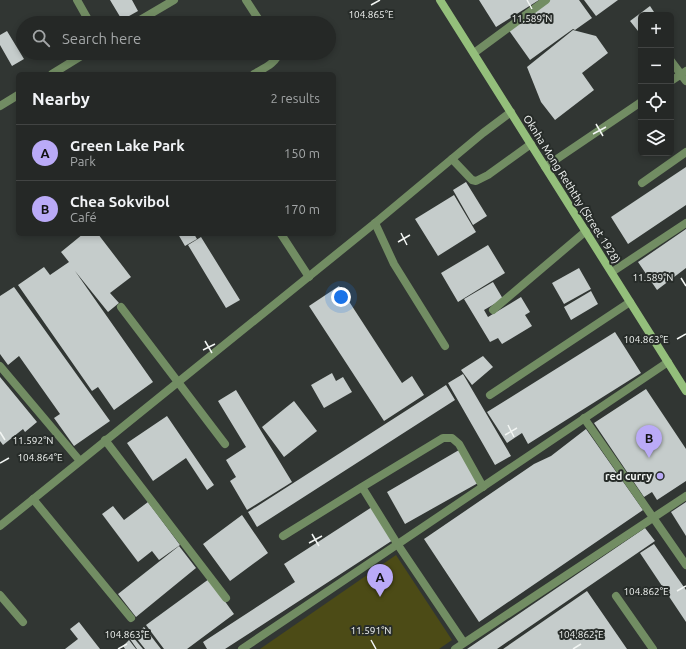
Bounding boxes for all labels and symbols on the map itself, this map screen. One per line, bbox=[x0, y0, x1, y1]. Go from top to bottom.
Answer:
text: 104.865°E bbox=[348, 9, 394, 20]
text: 11.589°N bbox=[511, 13, 553, 24]
street label: Oknha Mong Reththy (Street 1928) bbox=[520, 113, 623, 266]
text: 11.589°N bbox=[632, 272, 674, 283]
your location bbox=[331, 287, 351, 307]
text: 104.863°E bbox=[623, 334, 669, 345]
pin: B bbox=[636, 425, 662, 458]
text: 11.592°N bbox=[12, 435, 54, 446]
text: 104.864°E bbox=[17, 452, 63, 463]
place label: red curry bbox=[605, 470, 652, 482]
marker: red curry bbox=[655, 471, 665, 481]
pin: A bbox=[367, 564, 393, 597]
text: 104.862°E bbox=[623, 586, 669, 597]
text: 11.591°N bbox=[350, 625, 392, 636]
text: 104.863°E bbox=[104, 629, 150, 640]
text: 104.862°E bbox=[558, 629, 604, 640]

